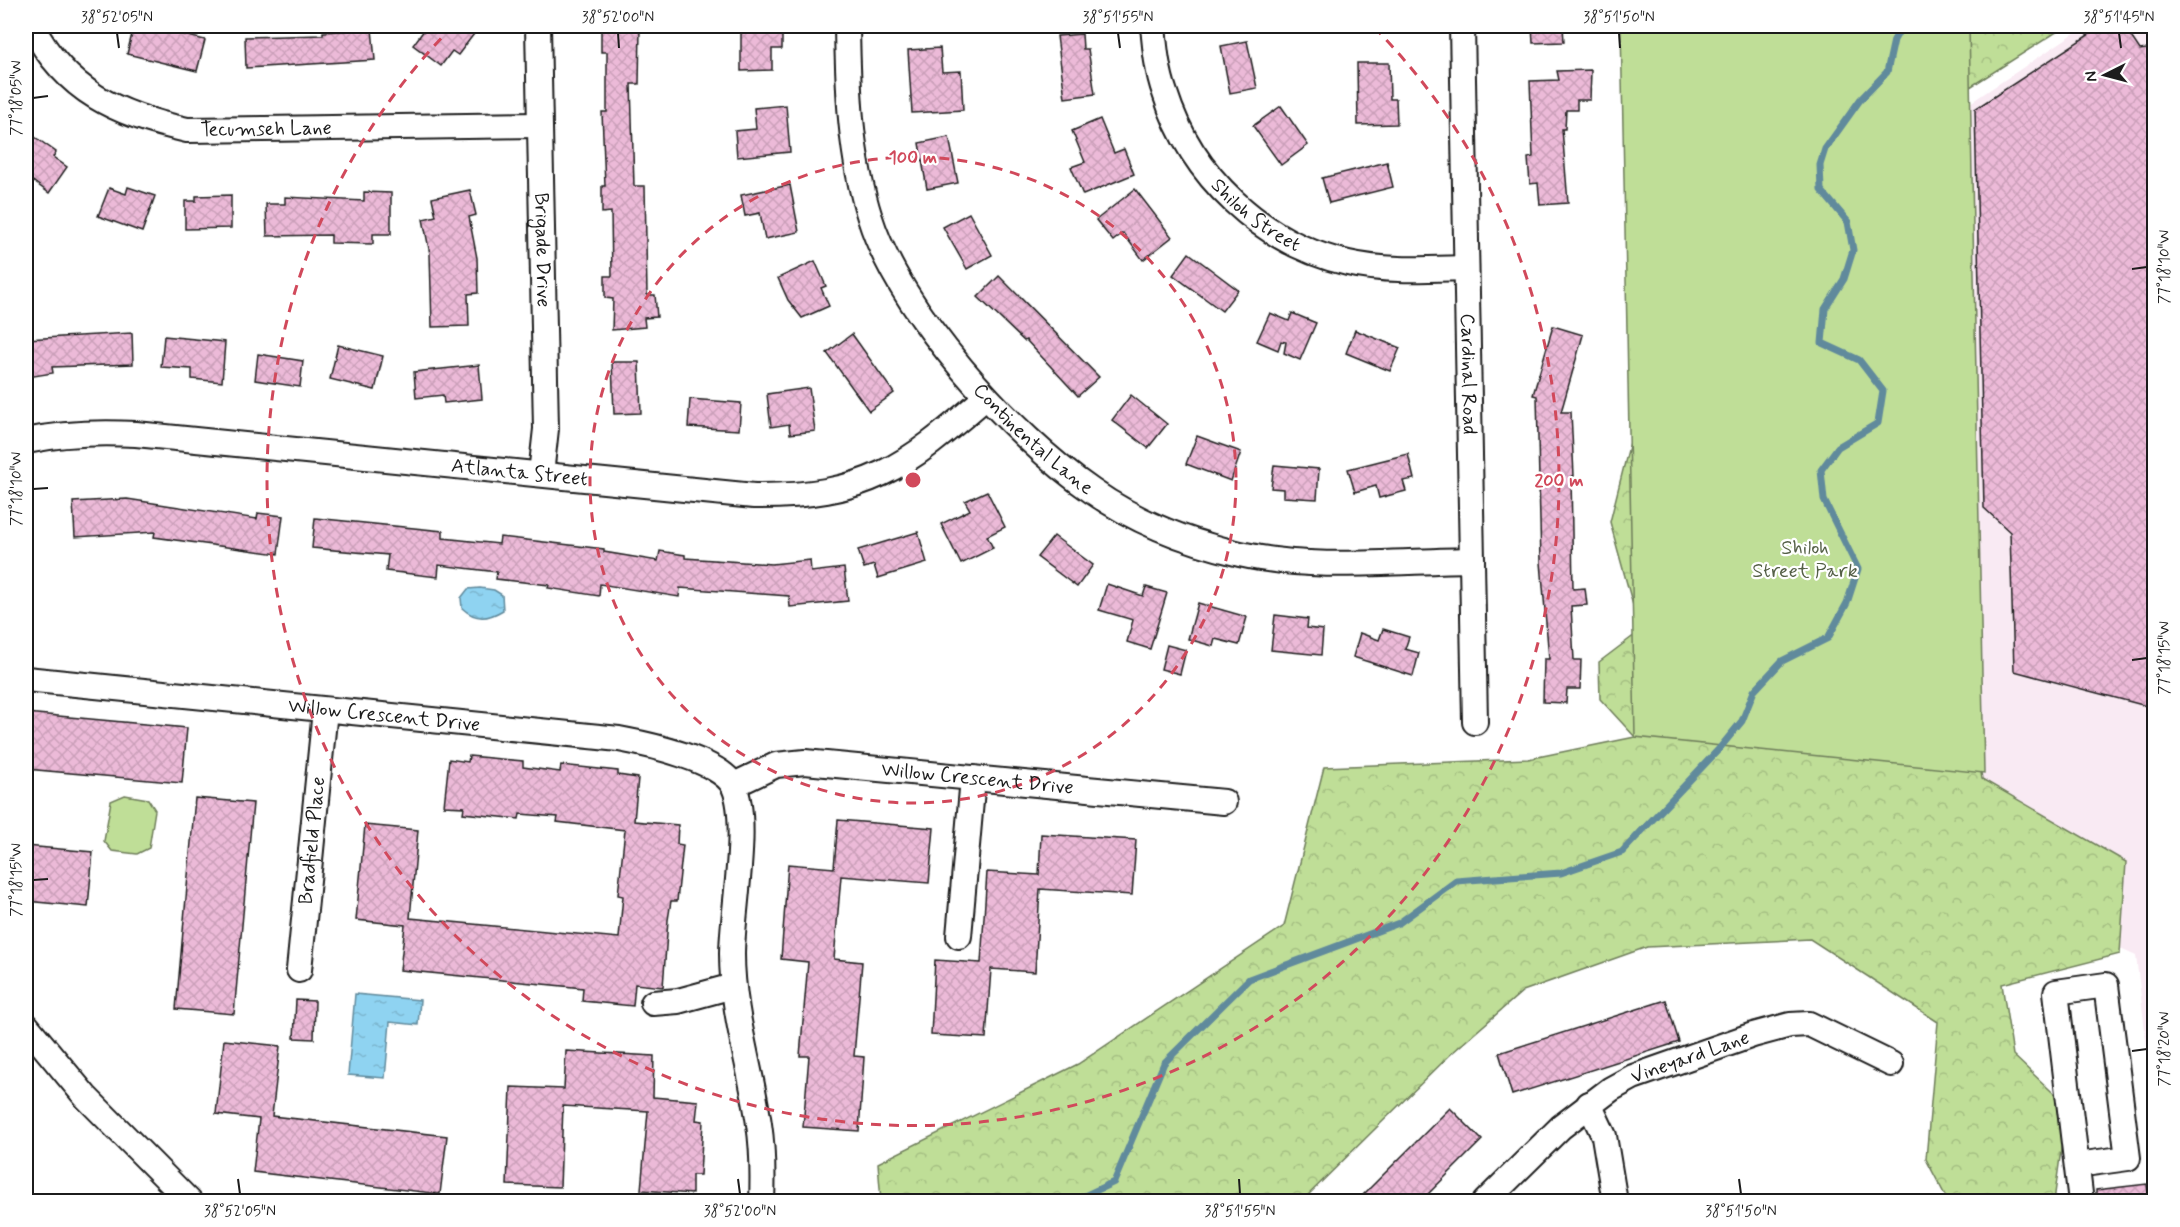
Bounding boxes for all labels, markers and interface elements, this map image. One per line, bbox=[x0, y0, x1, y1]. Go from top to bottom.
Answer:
text: 38°52'05"N bbox=[81, 8, 153, 28]
text: 38°52'00"N bbox=[582, 8, 654, 28]
text: 38°51'55"N bbox=[1082, 8, 1154, 28]
text: 38°51'50"N bbox=[1583, 8, 1655, 28]
text: 38°51'45"N bbox=[2084, 8, 2154, 28]
north arrow bbox=[2075, 45, 2135, 105]
text: 77°18'05"W bbox=[7, 60, 27, 136]
text: N bbox=[2081, 70, 2103, 83]
street label: Tecumseh Lane bbox=[200, 114, 332, 143]
text: 100 m bbox=[889, 146, 937, 170]
street label: Shiloh Street bbox=[1205, 173, 1305, 258]
street label: Brigade Drive bbox=[527, 192, 557, 308]
text: 77°18'10"W bbox=[2155, 230, 2175, 304]
street label: Cardinal Road bbox=[1454, 313, 1483, 435]
street label: Continental Lane bbox=[967, 377, 1099, 501]
text: 77°18'10"W bbox=[7, 452, 27, 526]
street label: Atlanta Street bbox=[450, 452, 589, 493]
text: 200 m bbox=[1534, 469, 1584, 493]
centre of rings bbox=[903, 470, 923, 490]
park label: Shiloh Street Park bbox=[1752, 535, 1858, 585]
text: 77°18'15"W bbox=[2155, 621, 2175, 695]
street label: Willow Crescent Drive bbox=[287, 692, 482, 738]
street label: Willow Crescent Drive bbox=[880, 756, 1075, 801]
street label: Bradfield Place bbox=[292, 775, 332, 906]
text: 77°18'15"W bbox=[7, 843, 27, 917]
text: 77°18'20"W bbox=[2155, 1012, 2175, 1086]
street label: Vineyard Lane bbox=[1627, 1024, 1753, 1090]
text: 38°52'05"N bbox=[204, 1202, 276, 1222]
text: 38°52'00"N bbox=[704, 1202, 776, 1222]
text: 38°51'55"N bbox=[1204, 1202, 1276, 1222]
text: 38°51'50"N bbox=[1705, 1202, 1777, 1222]

